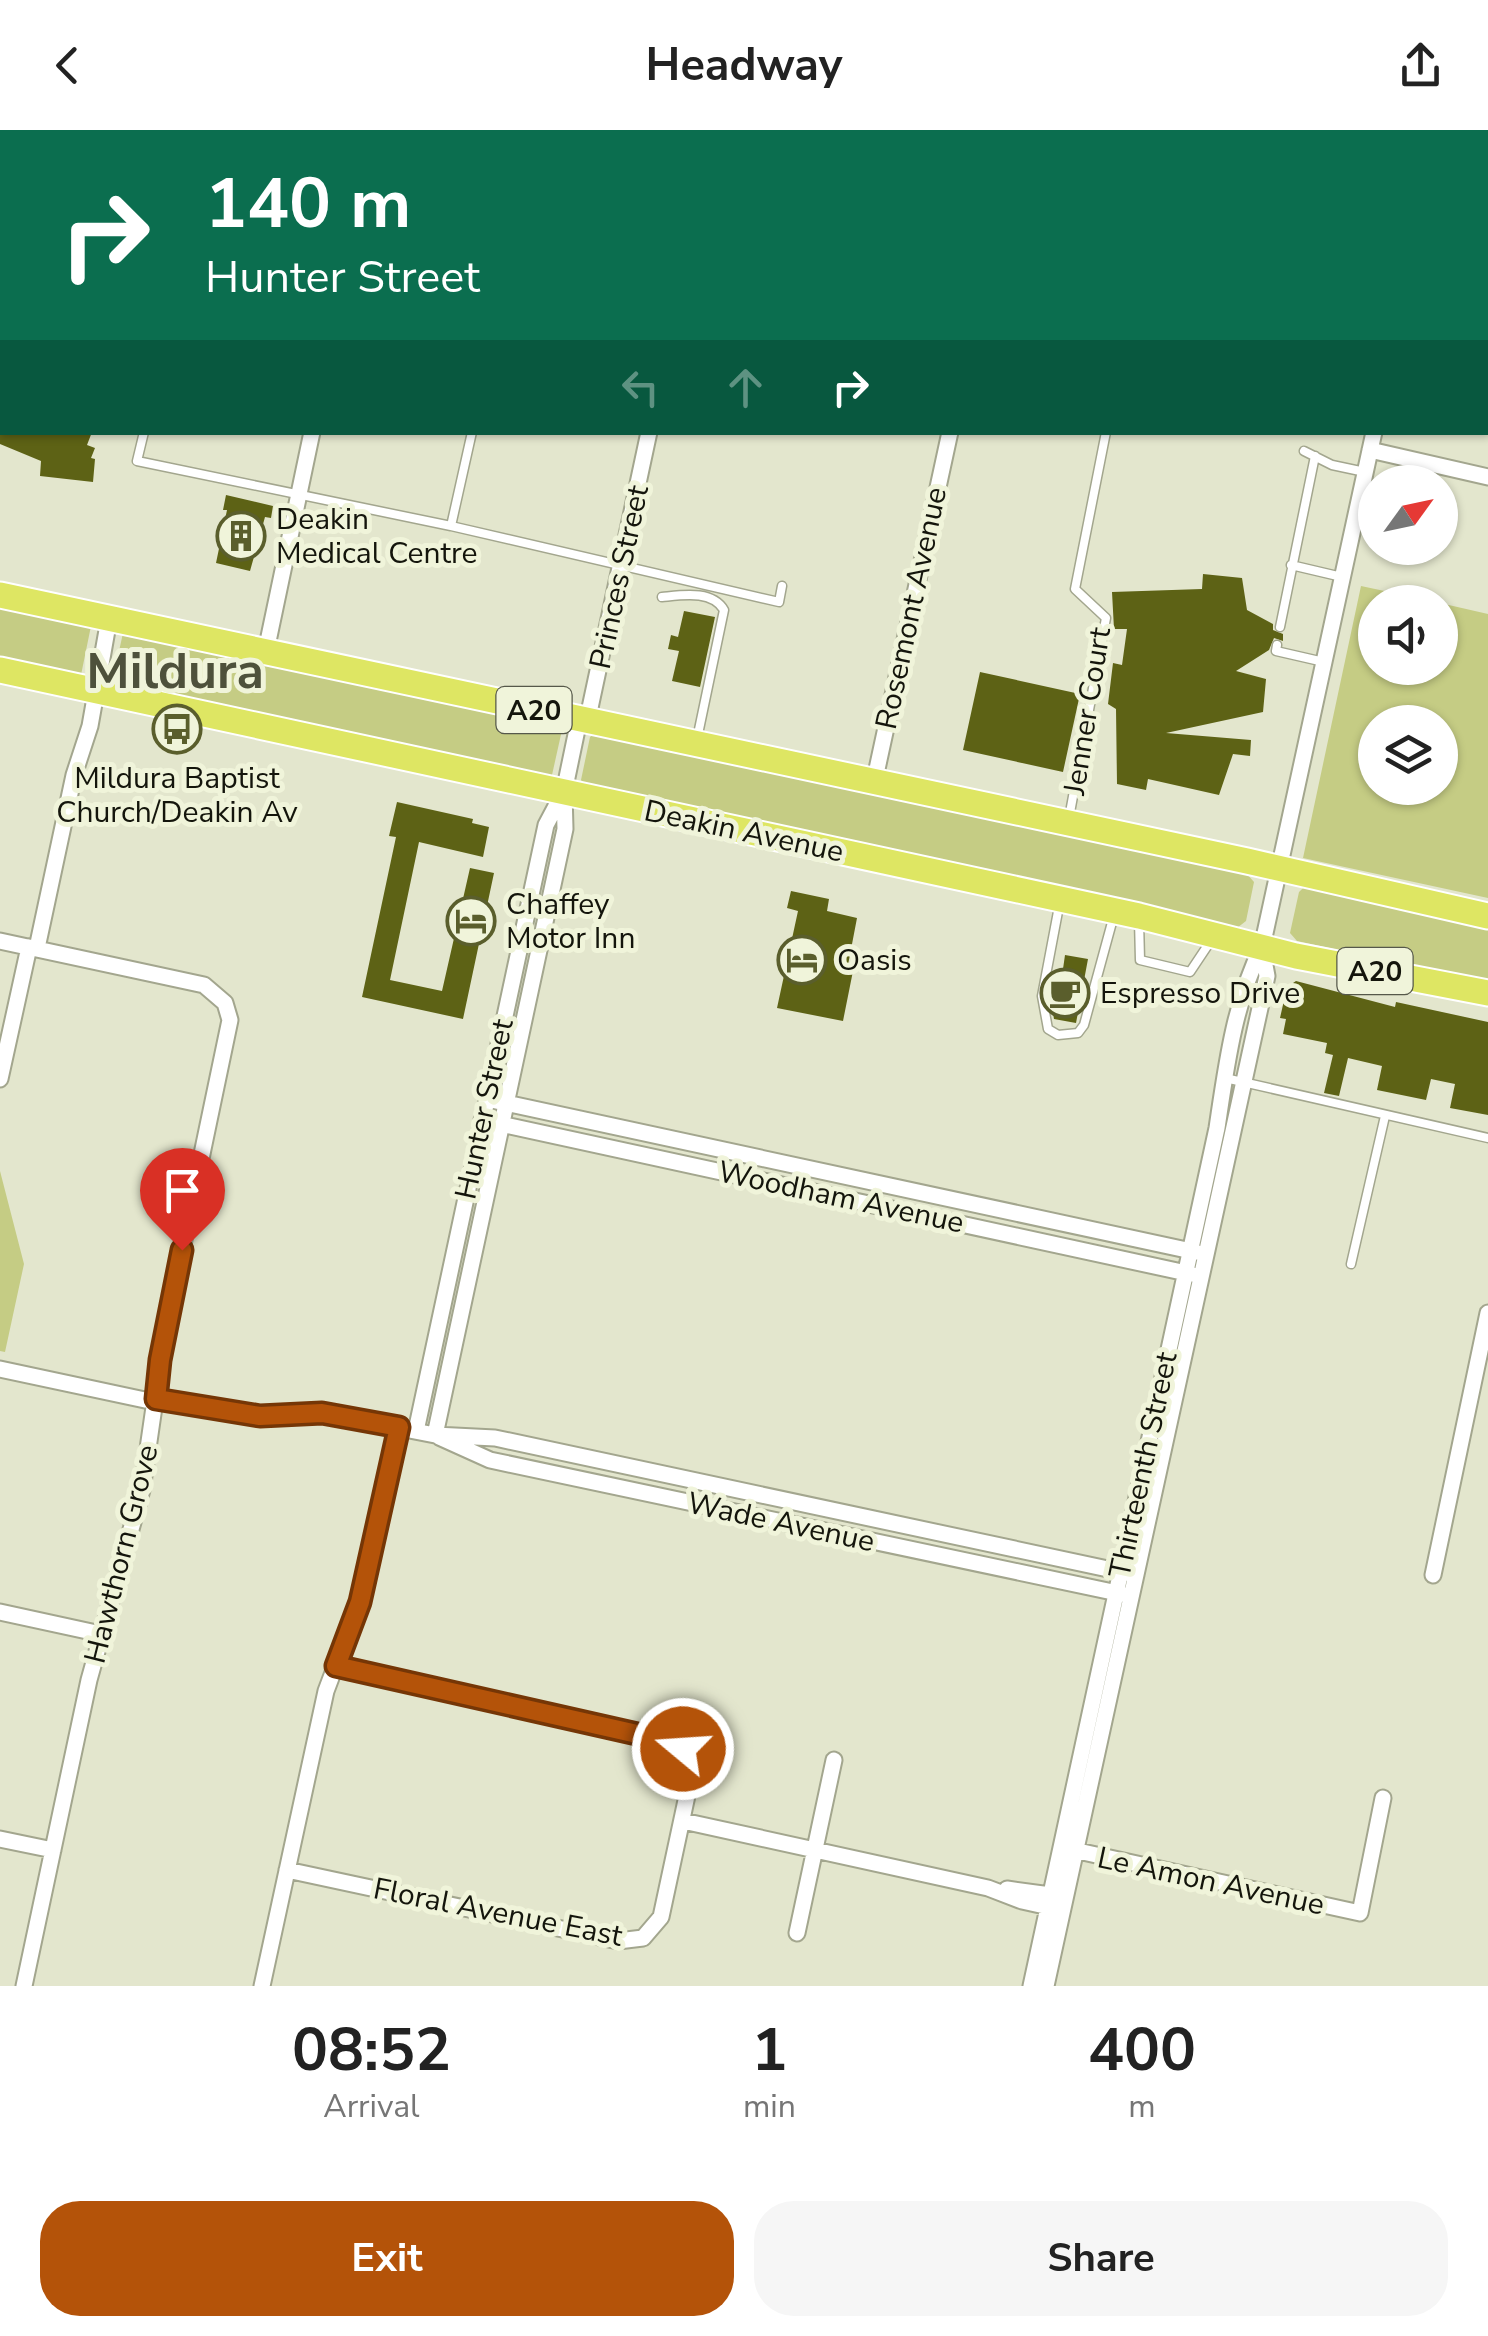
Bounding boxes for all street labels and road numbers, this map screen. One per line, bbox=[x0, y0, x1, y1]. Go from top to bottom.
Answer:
street label: Princes Street bbox=[580, 481, 659, 673]
street label: Rosemont Avenue bbox=[866, 483, 957, 733]
street label: Jenner Court bbox=[1054, 624, 1121, 799]
road number: A20 bbox=[496, 687, 572, 733]
street label: Deakin Avenue bbox=[640, 790, 847, 873]
road number: A20 bbox=[1338, 948, 1412, 994]
street label: Hunter Street bbox=[445, 1015, 524, 1203]
street label: Woodham Avenue bbox=[714, 1151, 968, 1244]
street label: Thirteenth Street bbox=[1100, 1348, 1188, 1582]
street label: Hawthorn Grove bbox=[75, 1441, 168, 1668]
street label: Wade Avenue bbox=[683, 1483, 878, 1562]
street label: Le Amon Avenue bbox=[1094, 1837, 1328, 1926]
street label: Floral Avenue East bbox=[370, 1868, 626, 1957]

